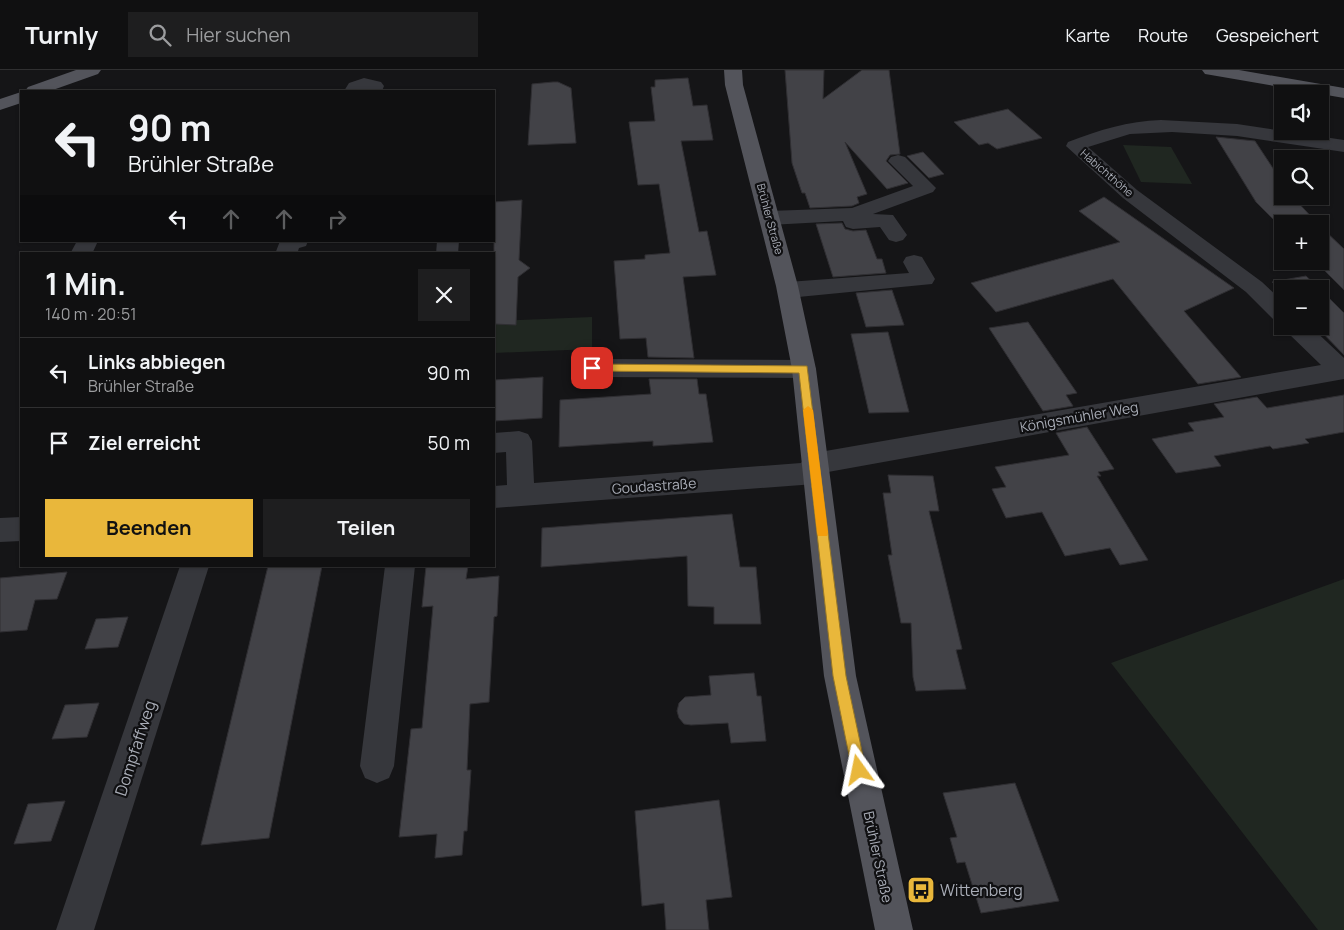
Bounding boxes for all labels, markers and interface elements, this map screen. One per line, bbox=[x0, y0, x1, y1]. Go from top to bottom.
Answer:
search box bbox=[128, 12, 478, 57]
text: Turnly bbox=[25, 18, 98, 51]
icon: search bbox=[146, 21, 174, 49]
text: Hier suchen bbox=[186, 22, 291, 48]
text: Karte bbox=[1065, 23, 1110, 47]
text: Route bbox=[1138, 23, 1188, 47]
text: Gespeichert bbox=[1216, 23, 1319, 47]
map controls bbox=[1274, 85, 1329, 335]
button: sound bbox=[1274, 85, 1329, 140]
text: 90 m bbox=[128, 104, 211, 152]
icon: left bbox=[45, 110, 110, 175]
street label: Habichthöhe bbox=[1078, 145, 1137, 200]
text: Brühler Straße bbox=[128, 149, 274, 179]
button: search bbox=[1274, 150, 1329, 205]
street label: Brühler Straße bbox=[754, 182, 787, 257]
icon: left bbox=[164, 205, 192, 233]
icon: ahead bbox=[217, 205, 245, 233]
icon: ahead bbox=[270, 205, 298, 233]
icon: right bbox=[323, 205, 351, 233]
button: + bbox=[1274, 215, 1329, 270]
text: 1 Min. bbox=[45, 263, 126, 304]
button: close bbox=[418, 269, 470, 321]
button: − bbox=[1274, 280, 1329, 335]
text: 140 m · 20:51 bbox=[45, 303, 136, 325]
pin bbox=[571, 347, 613, 389]
text: Links abbiegen bbox=[88, 349, 225, 375]
icon: arrive bbox=[578, 354, 606, 382]
icon: left bbox=[45, 359, 73, 387]
text: 90 m bbox=[427, 360, 470, 386]
text: Brühler Straße bbox=[88, 375, 194, 397]
street label: Königsmühler Weg bbox=[1018, 397, 1140, 436]
icon: arrive bbox=[45, 429, 73, 457]
text: Ziel erreicht bbox=[88, 430, 201, 456]
text: 50 m bbox=[428, 430, 470, 456]
street label: Goudastraße bbox=[611, 473, 697, 498]
button: Beenden bbox=[45, 499, 253, 557]
button: Teilen bbox=[263, 499, 470, 557]
street label: Dompfaffweg bbox=[109, 698, 161, 798]
position arrow bbox=[832, 743, 884, 795]
street label: Brühler Straße bbox=[860, 809, 897, 904]
bus stop icon: Wittenberg bbox=[906, 875, 936, 905]
place label: Wittenberg bbox=[940, 879, 1023, 901]

